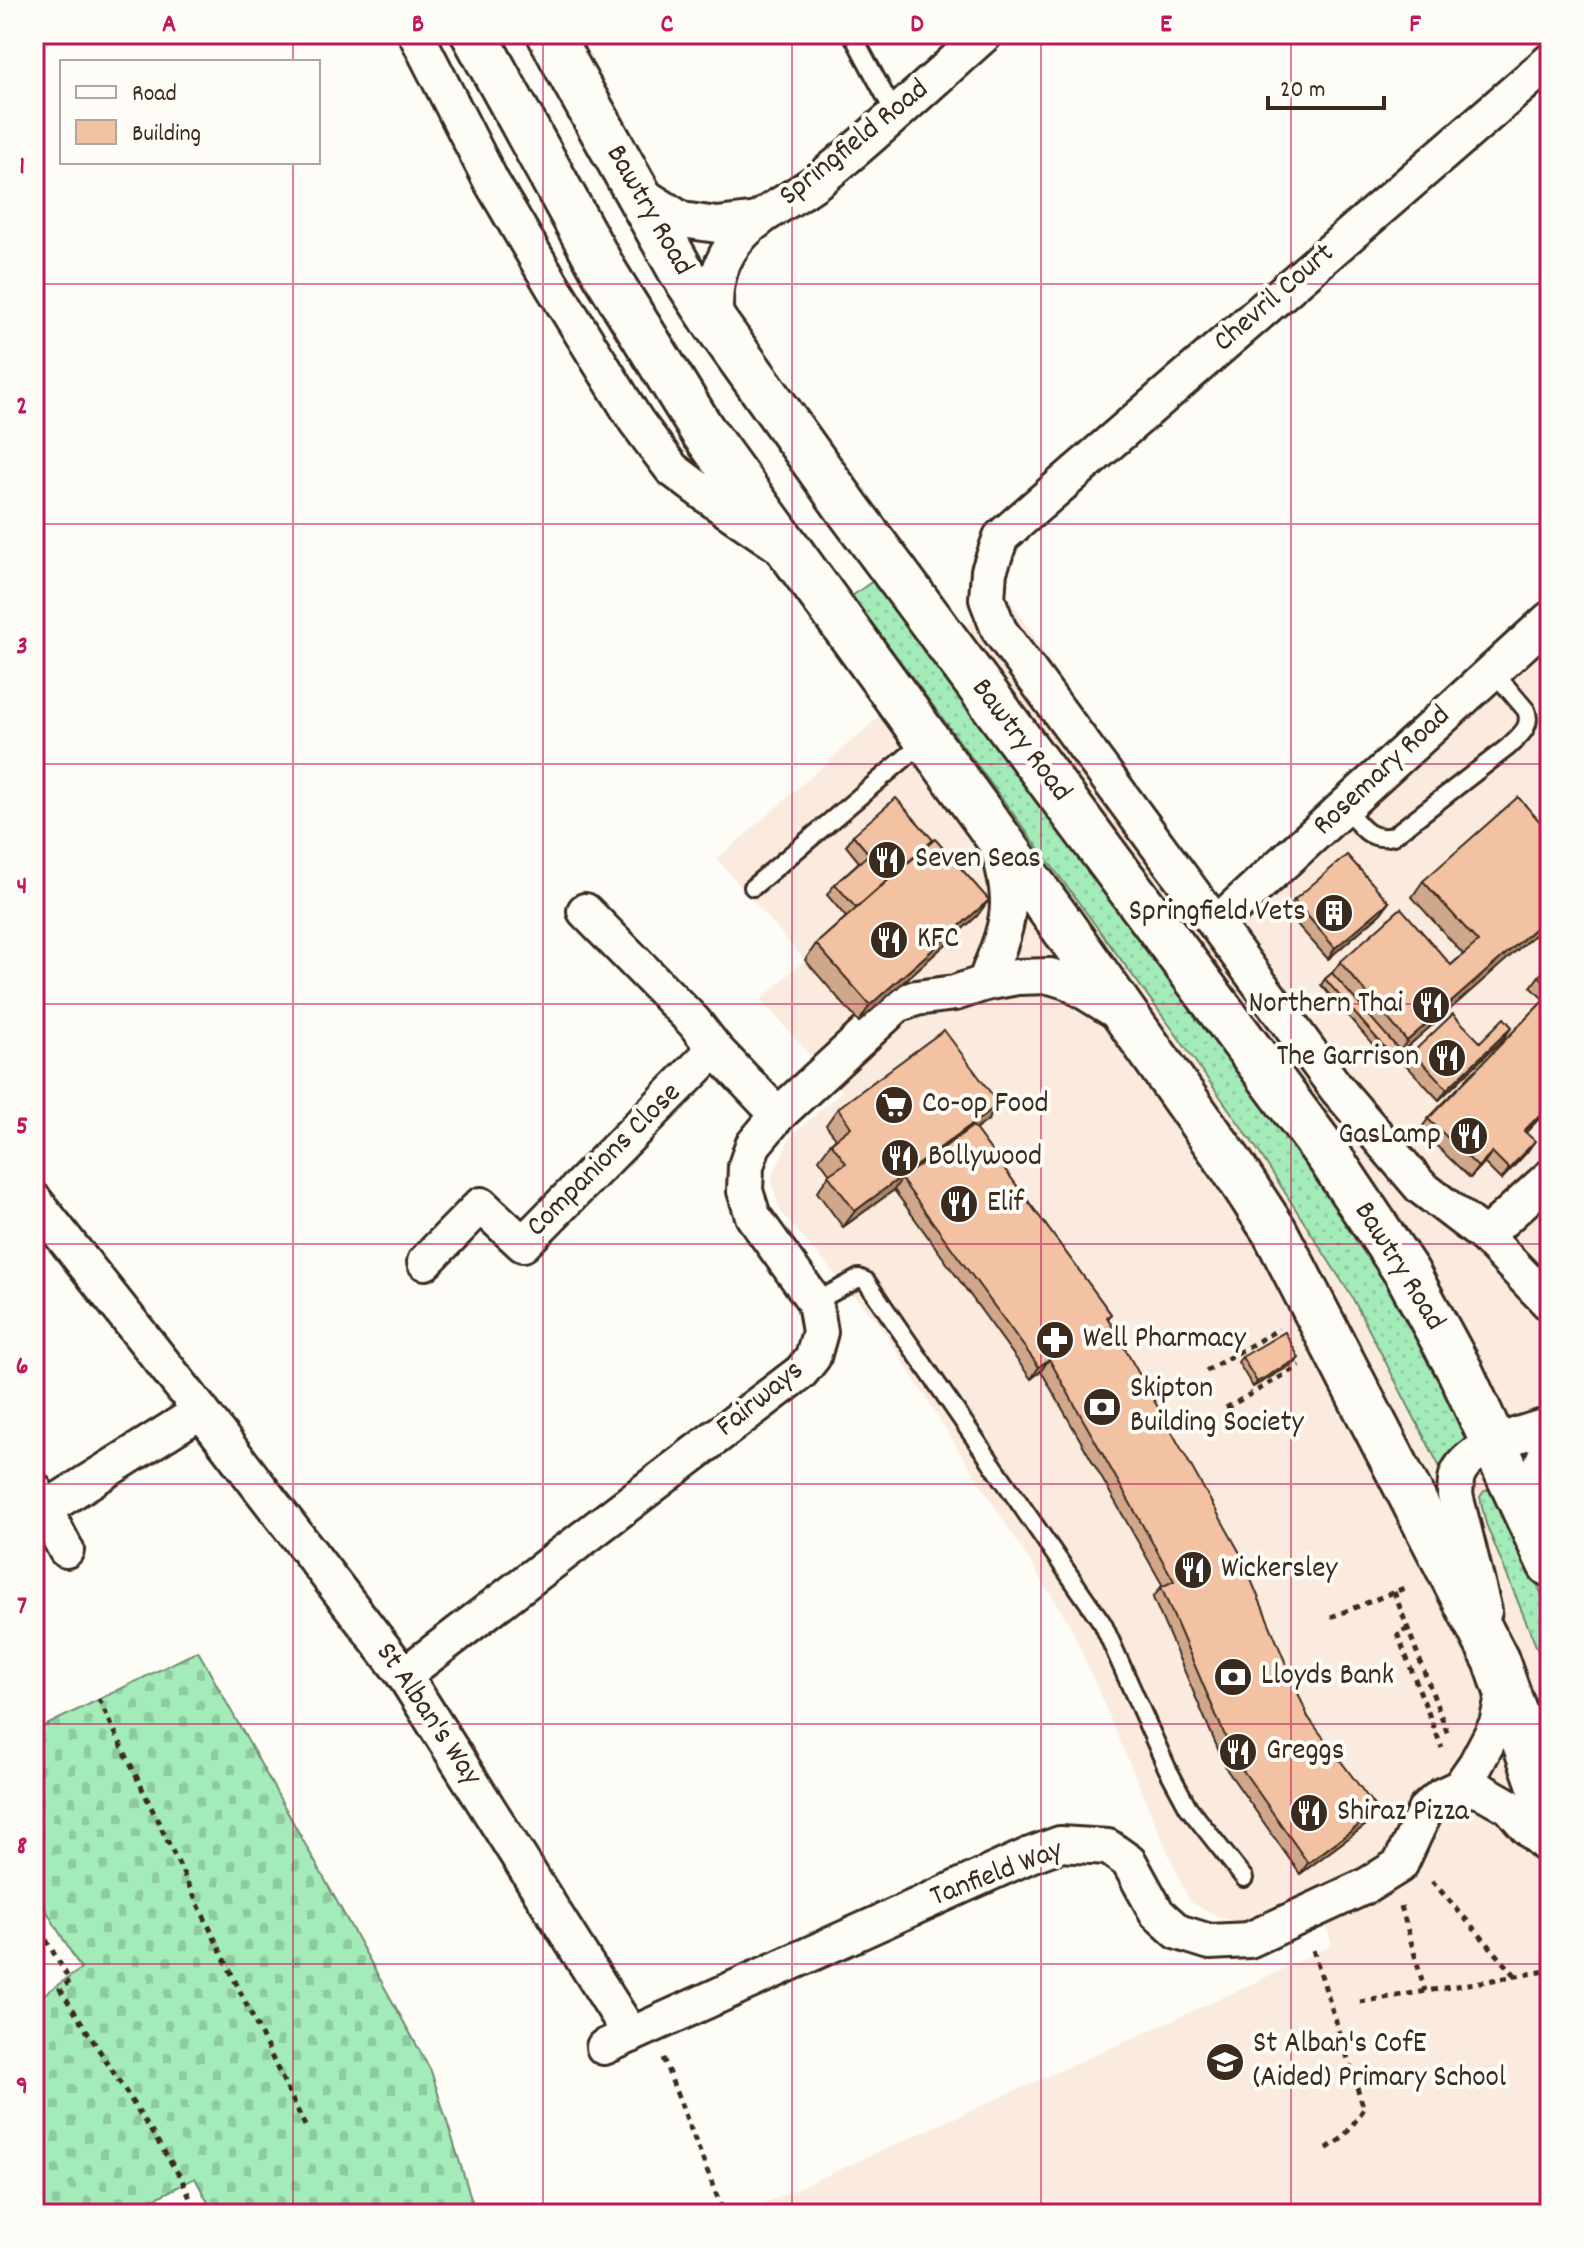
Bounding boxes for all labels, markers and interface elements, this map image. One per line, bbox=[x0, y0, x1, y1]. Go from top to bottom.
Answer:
text: A bbox=[162, 7, 176, 44]
text: B bbox=[412, 7, 424, 44]
text: C bbox=[661, 7, 674, 44]
text: D bbox=[910, 7, 924, 44]
text: E bbox=[1160, 7, 1172, 44]
text: F bbox=[1409, 7, 1421, 44]
legend bbox=[60, 60, 320, 164]
scale bar bbox=[1268, 60, 1384, 110]
street label: Springfield Road bbox=[771, 70, 939, 218]
text: 20 m bbox=[1280, 74, 1326, 108]
text: Road bbox=[132, 78, 177, 112]
text: Building bbox=[132, 118, 201, 152]
street label: Bawtry Road bbox=[593, 137, 703, 285]
text: 1 bbox=[19, 149, 25, 186]
street label: Chevril Court bbox=[1205, 234, 1345, 364]
text: 2 bbox=[16, 389, 28, 426]
text: 3 bbox=[16, 629, 28, 666]
street label: Bawtry Road bbox=[959, 670, 1081, 812]
street label: Rosemary Road bbox=[1304, 697, 1462, 847]
restaurant icon: Seven Seas bbox=[866, 839, 908, 881]
place label: Seven Seas bbox=[915, 839, 1041, 882]
text: 4 bbox=[17, 869, 27, 906]
place label: Springfield Vets bbox=[1129, 892, 1306, 935]
building icon: Springfield Vets bbox=[1313, 892, 1355, 934]
restaurant icon: KFC bbox=[868, 919, 910, 961]
place label: KFC bbox=[917, 919, 959, 962]
place label: Northern Thai bbox=[1249, 984, 1403, 1027]
restaurant icon: Northern Thai bbox=[1410, 984, 1452, 1026]
place label: The Garrison bbox=[1276, 1037, 1419, 1080]
restaurant icon: The Garrison bbox=[1426, 1037, 1468, 1079]
street label: Companions Close bbox=[518, 1074, 692, 1248]
supermarket icon: Co-op Food bbox=[873, 1084, 915, 1126]
place label: Co-op Food bbox=[922, 1084, 1049, 1127]
text: 5 bbox=[16, 1109, 28, 1146]
place label: GasLamp bbox=[1338, 1115, 1441, 1158]
restaurant icon: GasLamp bbox=[1448, 1115, 1490, 1157]
restaurant icon: Bollywood bbox=[879, 1137, 921, 1179]
place label: Bollywood bbox=[928, 1137, 1042, 1180]
restaurant icon: Elif bbox=[938, 1183, 980, 1225]
place label: Elif bbox=[987, 1183, 1025, 1226]
street label: Bawtry Road bbox=[1341, 1194, 1455, 1340]
pharmacy icon: Well Pharmacy bbox=[1034, 1319, 1076, 1361]
place label: Well Pharmacy bbox=[1083, 1319, 1247, 1362]
text: 6 bbox=[16, 1349, 28, 1386]
street label: Fairways bbox=[708, 1351, 814, 1449]
place label: Skipton Building Society bbox=[1130, 1369, 1305, 1446]
bank icon: Skipton Building Society bbox=[1081, 1386, 1123, 1428]
restaurant icon: Wickersley bbox=[1172, 1549, 1214, 1591]
place label: Wickersley bbox=[1221, 1549, 1338, 1592]
text: 7 bbox=[17, 1589, 27, 1626]
street label: St Alban's Way bbox=[363, 1635, 491, 1796]
bank icon: Lloyds Bank bbox=[1212, 1656, 1254, 1698]
place label: Lloyds Bank bbox=[1261, 1656, 1394, 1699]
restaurant icon: Greggs bbox=[1217, 1731, 1259, 1773]
place label: Greggs bbox=[1266, 1731, 1344, 1774]
restaurant icon: Shiraz Pizza bbox=[1288, 1792, 1330, 1834]
place label: Shiraz Pizza bbox=[1337, 1792, 1470, 1835]
text: 8 bbox=[17, 1829, 27, 1866]
street label: Tanfield Way bbox=[925, 1830, 1070, 1920]
place label: St Alban's CofE (Aided) Primary School bbox=[1253, 2024, 1506, 2101]
school or university icon: St Alban's CofE (Aided) Primary School bbox=[1204, 2041, 1246, 2083]
text: 9 bbox=[16, 2069, 28, 2106]

